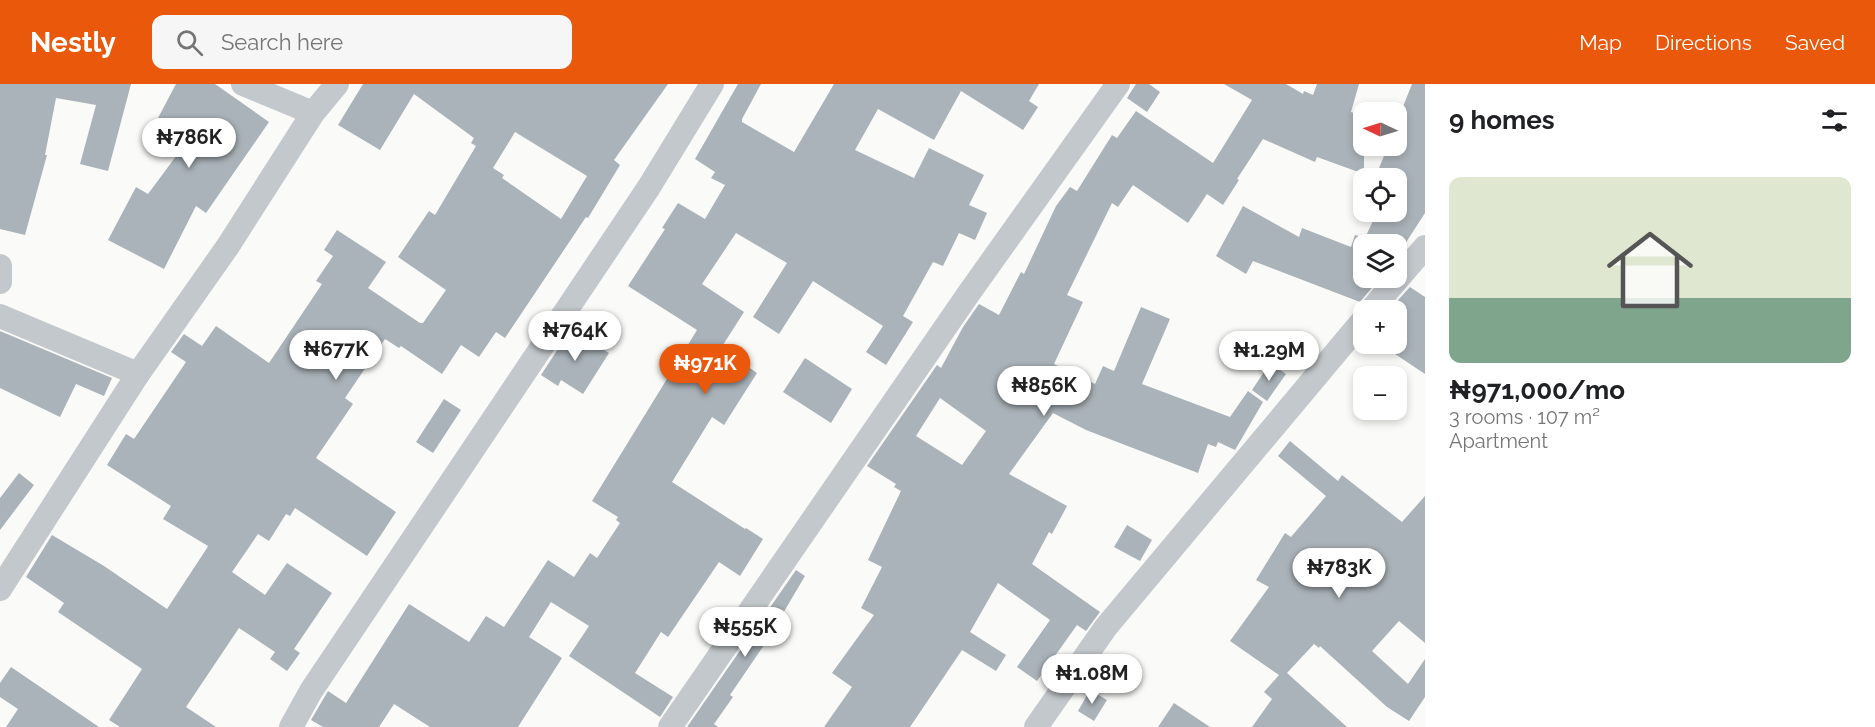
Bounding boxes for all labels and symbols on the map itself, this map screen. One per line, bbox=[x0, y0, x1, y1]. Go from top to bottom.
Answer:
north arrow bbox=[1353, 102, 1407, 156]
pin: ₦786K bbox=[147, 118, 231, 169]
pin: ₦764K bbox=[533, 311, 617, 362]
pin: ₦677K bbox=[294, 330, 378, 381]
pin: ₦1.29M bbox=[1220, 331, 1318, 382]
pin: ₦971K bbox=[663, 344, 747, 395]
pin: ₦856K bbox=[1002, 366, 1086, 417]
pin: ₦783K bbox=[1297, 548, 1381, 599]
pin: ₦555K bbox=[703, 607, 787, 658]
pin: ₦1.08M bbox=[1043, 654, 1141, 705]

